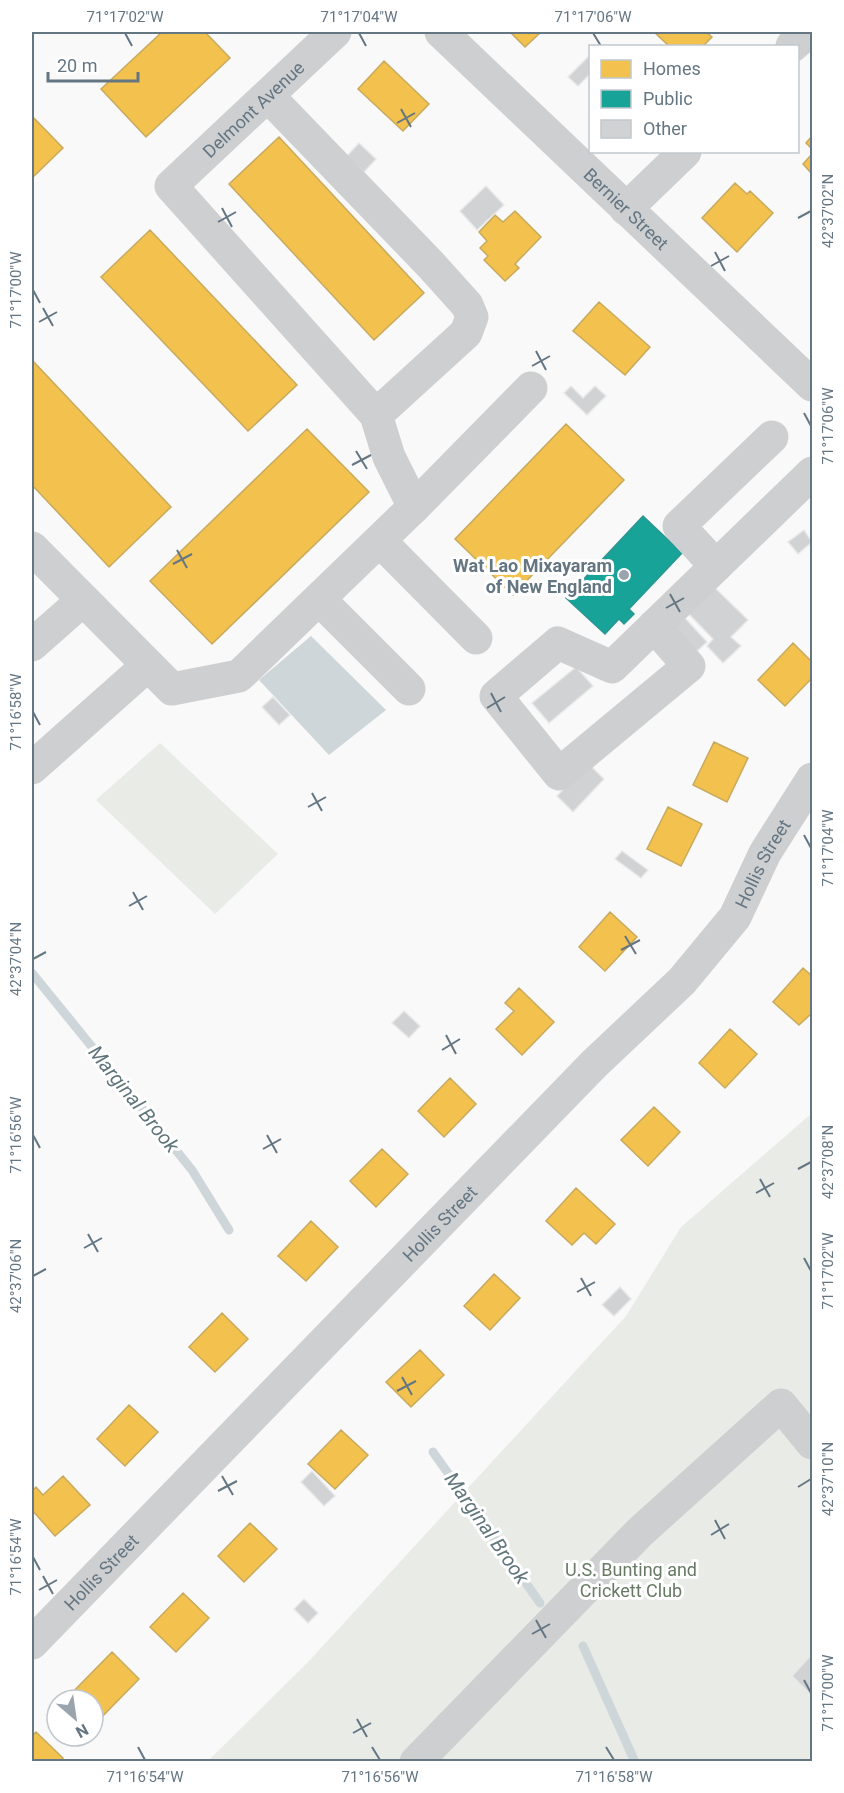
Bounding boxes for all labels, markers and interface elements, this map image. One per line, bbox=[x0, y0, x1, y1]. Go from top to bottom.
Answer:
text: 71°17'02"W bbox=[87, 8, 163, 26]
text: 71°17'04"W bbox=[321, 8, 397, 26]
text: 71°17'06"W bbox=[555, 8, 631, 26]
scale bar bbox=[48, 45, 138, 83]
legend bbox=[589, 45, 799, 153]
text: 20 m bbox=[57, 55, 97, 76]
street label: Delmont Avenue bbox=[198, 56, 308, 161]
text: Homes bbox=[643, 58, 701, 79]
text: Public bbox=[643, 88, 693, 109]
text: Other bbox=[643, 118, 687, 139]
street label: Bernier Street bbox=[580, 163, 673, 254]
text: 42°37'02"N bbox=[819, 174, 837, 248]
text: 71°17'00"W bbox=[7, 252, 25, 328]
text: 71°17'06"W bbox=[819, 388, 837, 464]
place label: Wat Lao Mixayaram of New England bbox=[453, 555, 612, 597]
marker: Wat Lao Mixayaram of New England bbox=[617, 568, 631, 582]
text: 71°16'58"W bbox=[7, 674, 25, 750]
text: 71°17'04"W bbox=[819, 810, 837, 886]
street label: Hollis Street bbox=[730, 815, 794, 911]
text: 42°37'04"N bbox=[7, 922, 25, 996]
water label: Marginal Brook bbox=[84, 1041, 185, 1158]
text: 71°16'56"W bbox=[7, 1097, 25, 1173]
text: 42°37'08"N bbox=[819, 1125, 837, 1199]
street label: Hollis Street bbox=[398, 1181, 481, 1266]
text: 71°17'02"W bbox=[819, 1233, 837, 1309]
text: 42°37'06"N bbox=[7, 1239, 25, 1313]
text: 42°37'10"N bbox=[819, 1442, 837, 1516]
water label: Marginal Brook bbox=[440, 1468, 535, 1589]
text: 71°16'54"W bbox=[7, 1519, 25, 1595]
street label: Hollis Street bbox=[59, 1530, 143, 1614]
park label: U.S. Bunting and Crickett Club bbox=[565, 1559, 697, 1601]
text: 71°17'00"W bbox=[819, 1655, 837, 1731]
north arrow bbox=[45, 1688, 105, 1748]
text: N bbox=[72, 1720, 92, 1742]
text: 71°16'54"W bbox=[107, 1768, 183, 1786]
text: 71°16'56"W bbox=[342, 1768, 418, 1786]
text: 71°16'58"W bbox=[576, 1768, 652, 1786]

